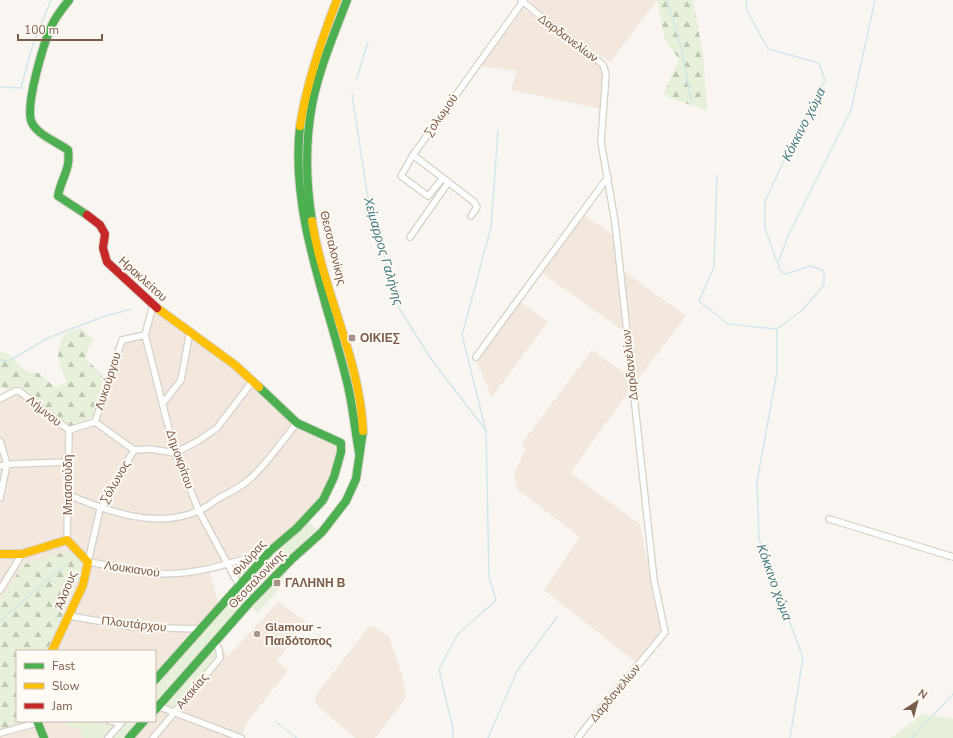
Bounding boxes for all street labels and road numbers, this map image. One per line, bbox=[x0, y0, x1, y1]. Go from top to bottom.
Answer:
street label: Δαρδανελίων bbox=[535, 10, 601, 66]
street label: Σολωμού bbox=[420, 90, 462, 140]
street label: Θεσσαλονίκης bbox=[316, 209, 350, 287]
street label: Ηρακλείτου bbox=[115, 253, 171, 305]
street label: Δαρδανελίων bbox=[618, 329, 642, 401]
street label: Λυκούργου bbox=[91, 350, 125, 412]
street label: Λήμνου bbox=[23, 392, 65, 430]
street label: Δημοκρίτου bbox=[162, 427, 198, 491]
street label: Μπασιούδη bbox=[60, 455, 76, 515]
street label: Σόλωνος bbox=[96, 457, 134, 506]
street label: Φιλύρας bbox=[228, 536, 270, 580]
street label: Θεσσαλονίκης bbox=[225, 546, 289, 612]
street label: Λουκιανού bbox=[103, 557, 161, 581]
street label: Άλσους bbox=[51, 568, 81, 612]
street label: Πλουτάρχου bbox=[101, 613, 167, 635]
street label: Δαρδανελίων bbox=[586, 660, 644, 726]
street label: Ακακίας bbox=[172, 670, 212, 712]

